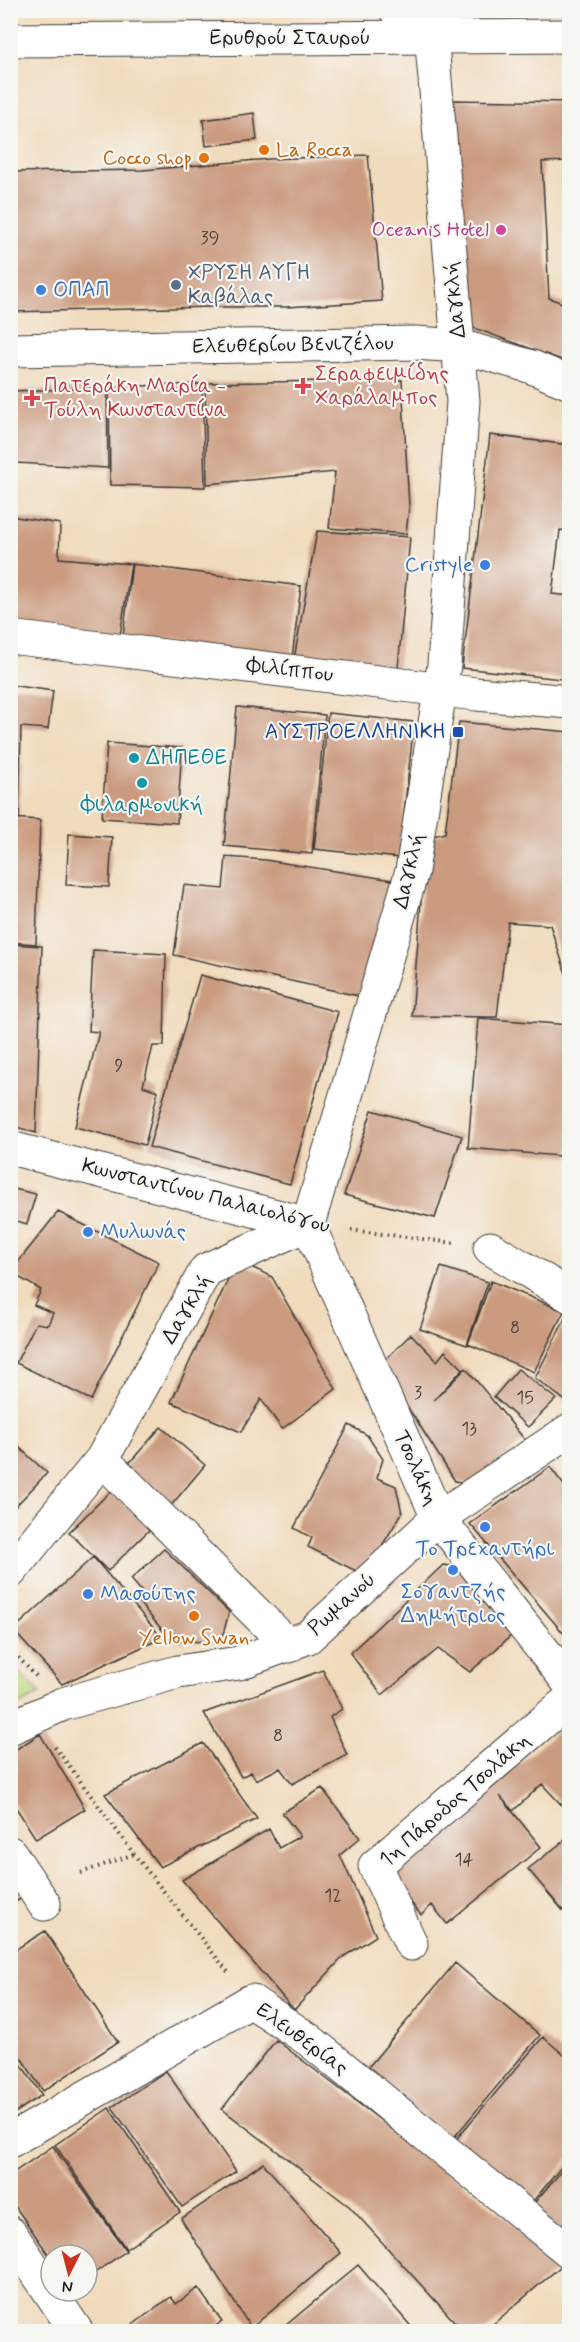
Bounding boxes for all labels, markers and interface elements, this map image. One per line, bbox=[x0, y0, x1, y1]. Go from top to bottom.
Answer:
street label: Ερυθρού Σταυρού bbox=[209, 24, 371, 52]
place label: La Rocca bbox=[276, 136, 353, 164]
marker: La Rocca bbox=[257, 143, 271, 157]
place label: Cocco shop bbox=[102, 144, 192, 172]
marker: Cocco shop bbox=[197, 151, 211, 165]
place label: Oceanis Hotel bbox=[372, 216, 489, 244]
marker: Oceanis Hotel bbox=[494, 223, 508, 237]
house number: 39 bbox=[201, 226, 219, 250]
place label: ΧΡΥΣΗ ΑΥΓΗ Καβάλας bbox=[188, 259, 310, 311]
street label: Δαγκλή bbox=[437, 260, 473, 340]
place label: ΟΠΑΠ bbox=[53, 276, 109, 304]
marker: ΧΡΥΣΗ ΑΥΓΗ Καβάλας bbox=[169, 278, 183, 292]
marker: ΟΠΑΠ bbox=[34, 283, 48, 297]
street label: Ελευθερίου Βενιζέλου bbox=[192, 328, 394, 361]
place label: Σεραφειμίδης Χαράλαμπος bbox=[315, 360, 449, 412]
place label: Πατεράκη Μαρία - Τούλη Κωνσταντίνα bbox=[44, 372, 227, 424]
marker: Σεραφειμίδης Χαράλαμπος bbox=[296, 379, 310, 393]
marker: Πατεράκη Μαρία - Τούλη Κωνσταντίνα bbox=[25, 391, 39, 405]
place label: Cristyle bbox=[405, 551, 473, 579]
marker: Cristyle bbox=[478, 558, 492, 572]
street label: Φιλίππου bbox=[244, 651, 335, 689]
place label: ΑΥΣΤΡΟΕΛΛΗΝΙΚΗ bbox=[265, 718, 446, 746]
marker: ΑΥΣΤΡΟΕΛΛΗΝΙΚΗ bbox=[451, 725, 465, 739]
place label: ΔΗΠΕΘΕ bbox=[146, 744, 227, 772]
marker: ΔΗΠΕΘΕ bbox=[127, 751, 141, 765]
marker: Φιλαρμονική bbox=[135, 776, 149, 790]
place label: Φιλαρμονική bbox=[80, 791, 203, 819]
street label: Δαγκλή bbox=[387, 830, 431, 912]
house number: 9 bbox=[115, 1054, 124, 1078]
street label: Κωνσταντίνου Παλαιολόγου bbox=[79, 1152, 333, 1240]
place label: Μυλωνάς bbox=[100, 1218, 186, 1246]
marker: Μυλωνάς bbox=[81, 1225, 95, 1239]
street label: Δαγκλή bbox=[155, 1269, 219, 1349]
house number: 8 bbox=[510, 1316, 520, 1340]
house number: 3 bbox=[414, 1381, 422, 1405]
house number: 15 bbox=[516, 1386, 534, 1410]
house number: 13 bbox=[461, 1417, 477, 1441]
street label: Τσολάκη bbox=[387, 1426, 445, 1510]
marker: Το Τρεχαντήρι bbox=[478, 1520, 492, 1534]
place label: Το Τρεχαντήρι bbox=[416, 1535, 555, 1563]
marker: Σογαντζής Δημήτριος bbox=[446, 1563, 460, 1577]
street label: Ρωμανού bbox=[302, 1566, 382, 1642]
place label: Σογαντζής Δημήτριος bbox=[401, 1578, 505, 1630]
place label: Μασούτης bbox=[100, 1580, 196, 1608]
marker: Μασούτης bbox=[81, 1587, 95, 1601]
marker: Yellow Swan bbox=[187, 1609, 201, 1623]
place label: Yellow Swan bbox=[139, 1624, 249, 1652]
house number: 8 bbox=[273, 1724, 283, 1748]
street label: 1η Πάροδος Τσολάκη bbox=[373, 1727, 537, 1873]
house number: 14 bbox=[455, 1848, 474, 1872]
house number: 12 bbox=[324, 1884, 342, 1908]
street label: Ελευθερίας bbox=[250, 1996, 354, 2082]
north arrow bbox=[39, 2243, 99, 2303]
text: N bbox=[61, 2275, 74, 2297]

